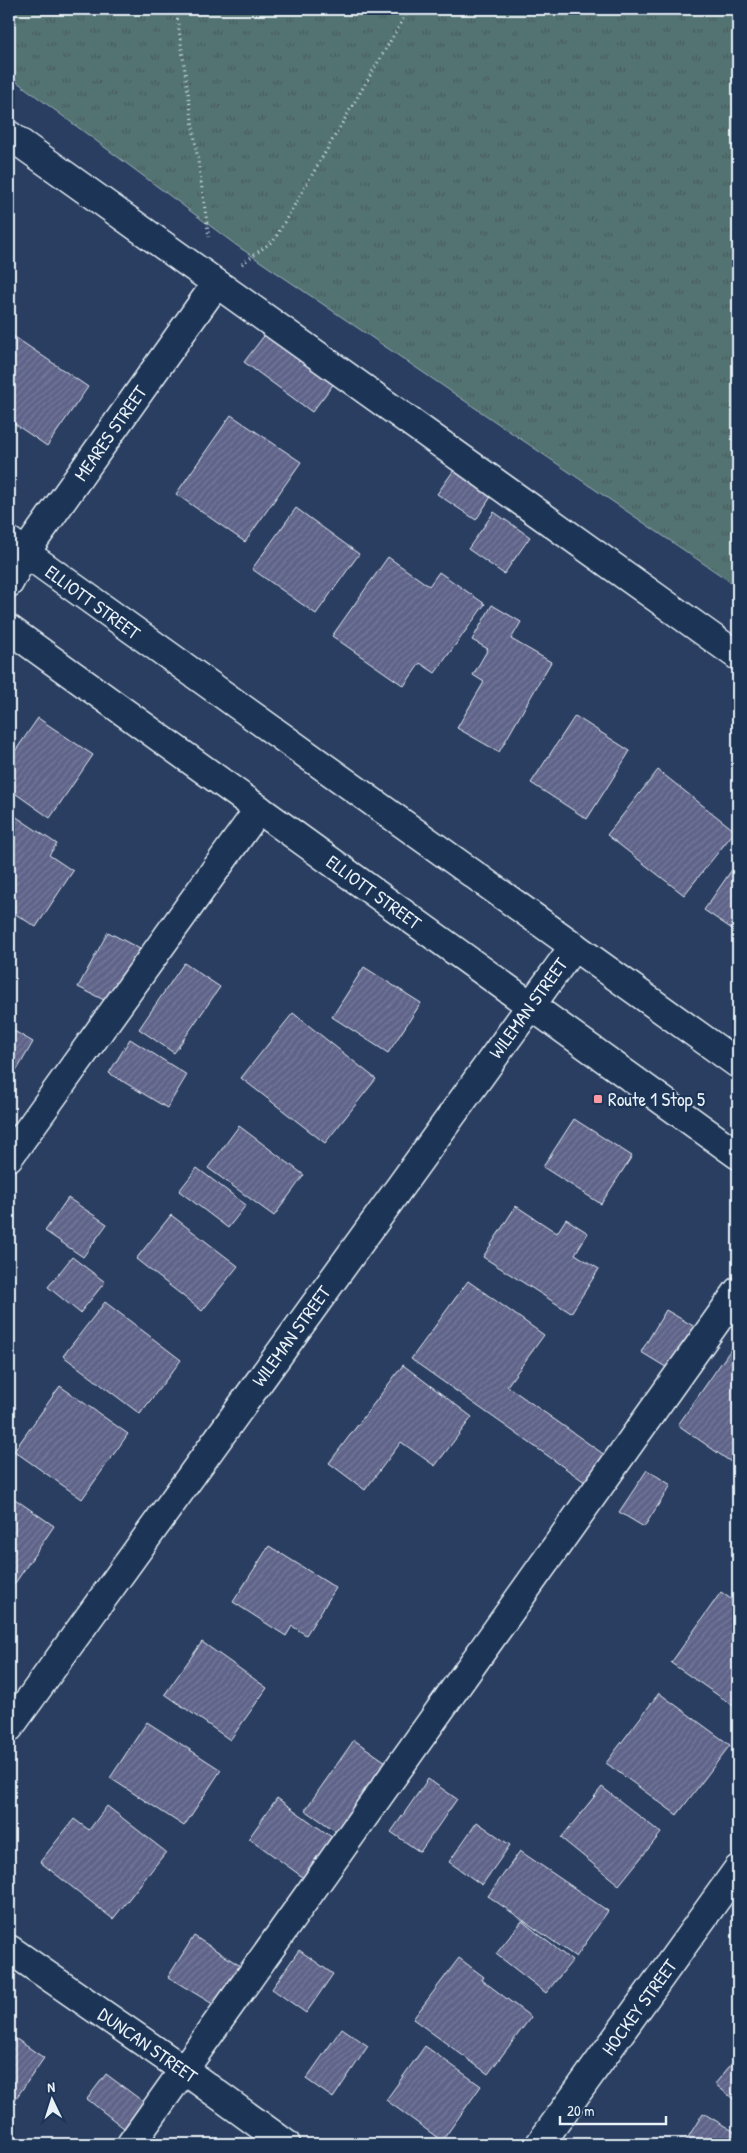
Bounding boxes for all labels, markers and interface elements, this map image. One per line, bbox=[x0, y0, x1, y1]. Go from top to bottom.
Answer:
street label: MEARES STREET bbox=[68, 379, 153, 486]
street label: ELLIOTT STREET bbox=[40, 559, 147, 646]
street label: ELLIOTT STREET bbox=[321, 849, 428, 936]
street label: WILEMAN STREET bbox=[483, 951, 574, 1064]
place label: Route 1 Stop 5 bbox=[608, 1086, 705, 1112]
marker: Route 1 Stop 5 bbox=[592, 1093, 604, 1105]
street label: WILEMAN STREET bbox=[246, 1279, 337, 1392]
street label: HOCKEY STREET bbox=[595, 1953, 683, 2060]
street label: DUNCAN STREET bbox=[93, 2001, 204, 2089]
north arrow bbox=[28, 2076, 78, 2126]
text: N bbox=[47, 2077, 56, 2096]
scale bar bbox=[560, 2093, 666, 2125]
text: 20 m bbox=[567, 2100, 594, 2121]

